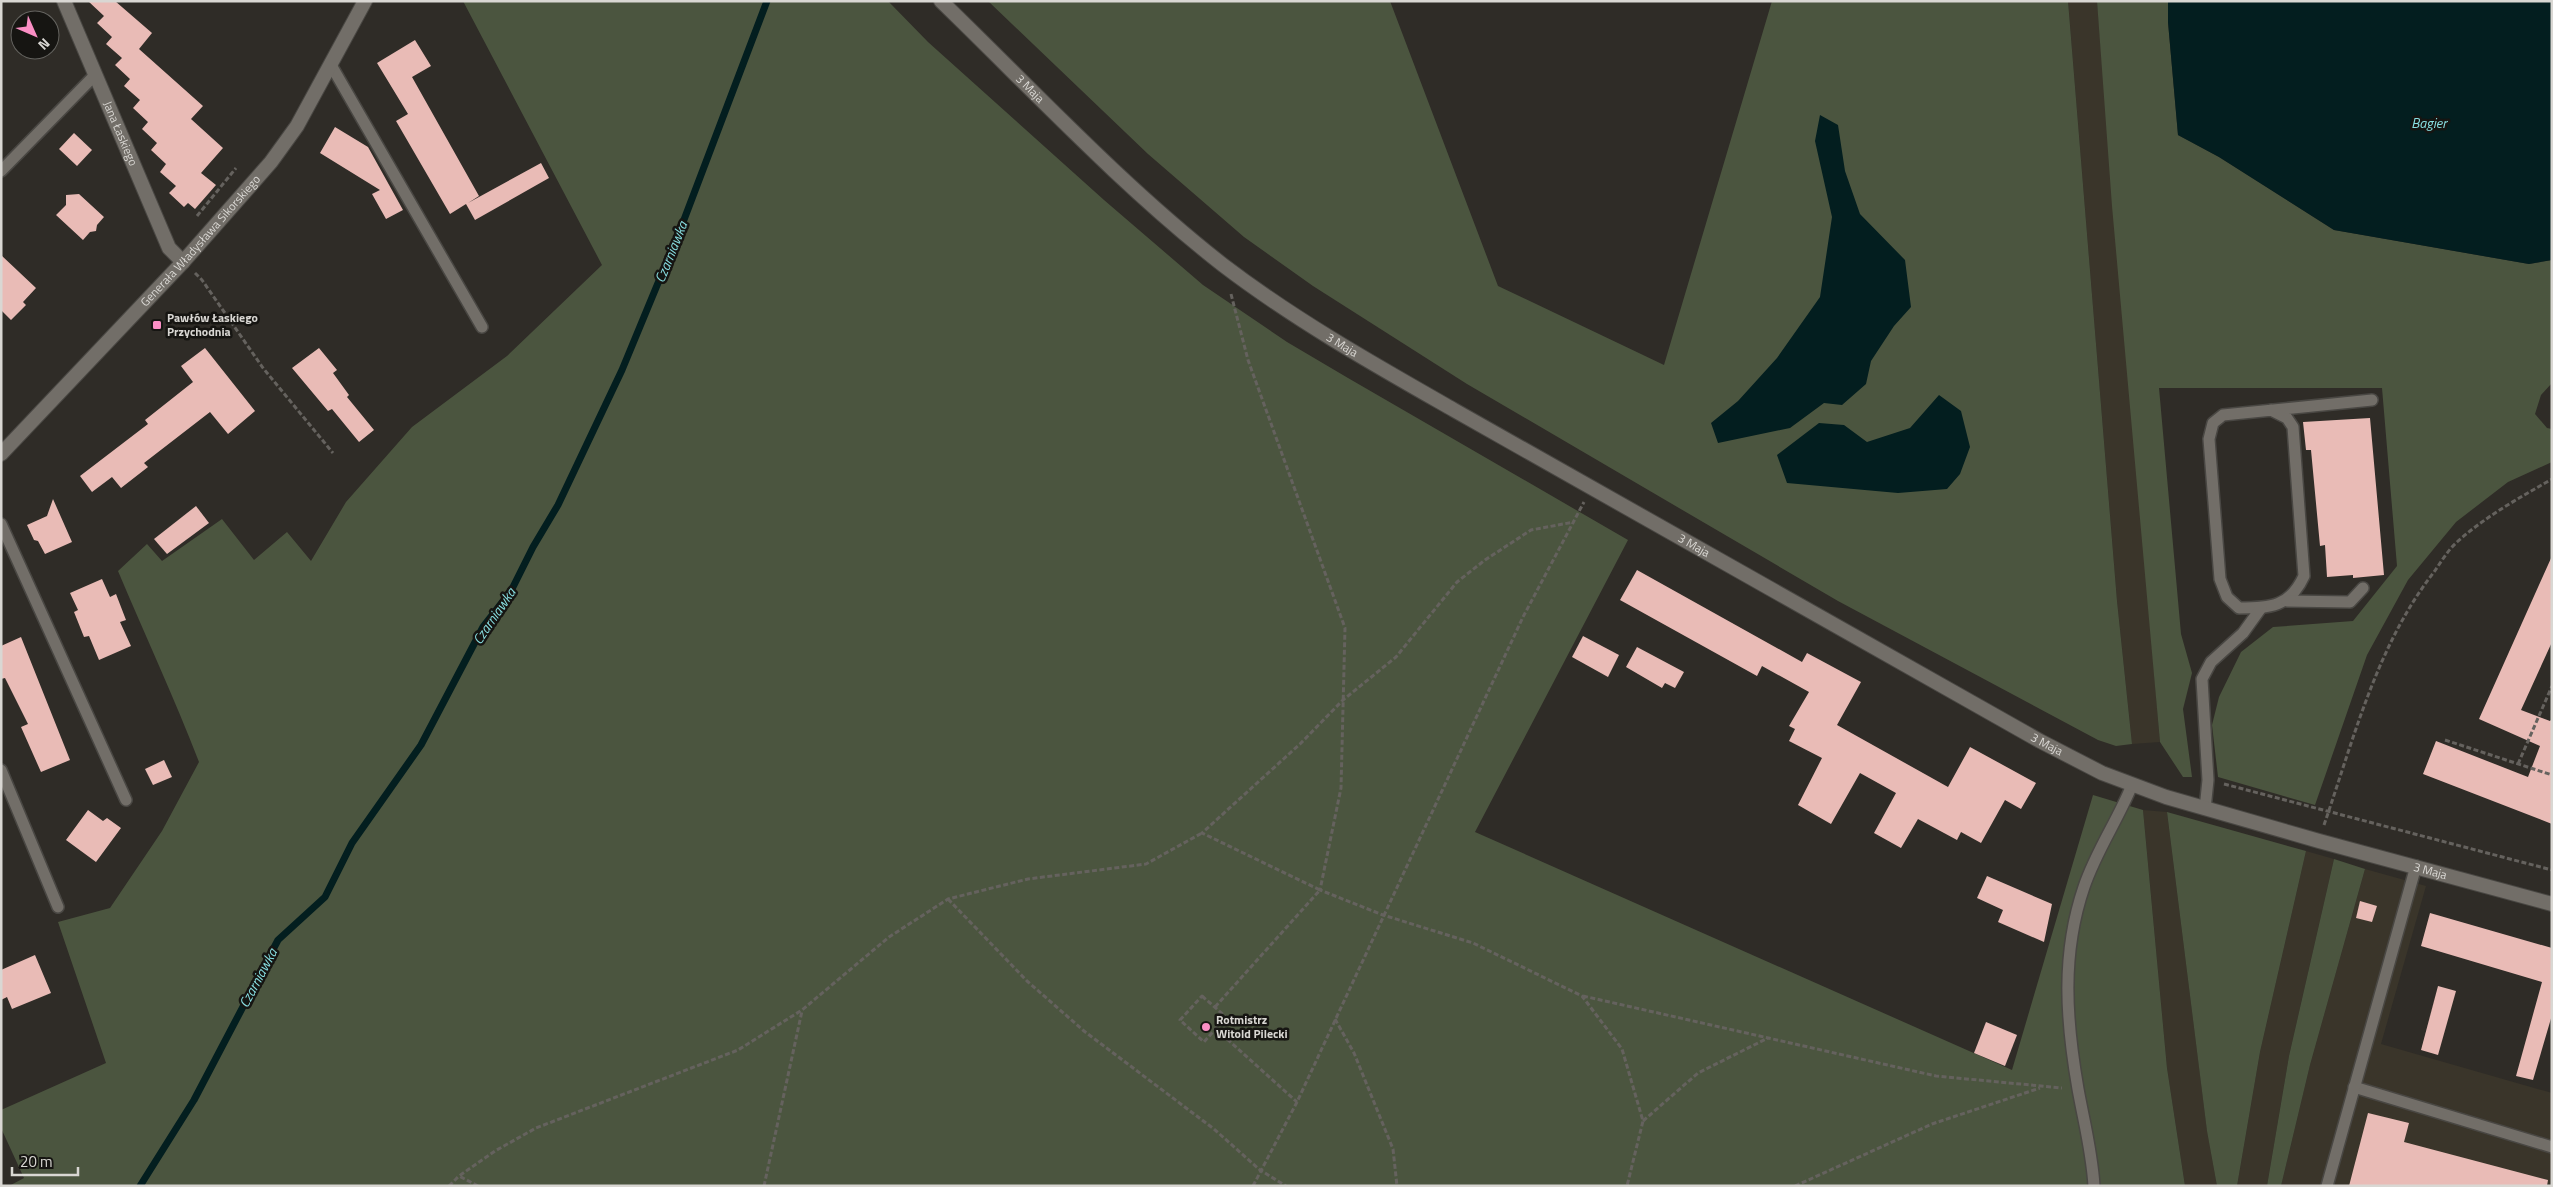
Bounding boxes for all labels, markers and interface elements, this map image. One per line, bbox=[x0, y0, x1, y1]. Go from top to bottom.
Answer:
north arrow bbox=[10, 10, 60, 60]
text: N bbox=[34, 34, 55, 55]
street label: 3 Maja bbox=[1011, 70, 1049, 107]
street label: Jana Łaskiego bbox=[99, 98, 143, 169]
water label: Bagier bbox=[2411, 112, 2448, 133]
street label: Generała Władysława Sikorskiego bbox=[135, 170, 265, 311]
water label: Czarniawka bbox=[649, 217, 693, 286]
place label: Pawłów Łaskiego Przychodnia bbox=[167, 308, 258, 341]
marker: Pawłów Łaskiego Przychodnia bbox=[151, 319, 163, 331]
street label: 3 Maja bbox=[1323, 328, 1362, 362]
street label: 3 Maja bbox=[1675, 528, 1714, 562]
water label: Czarniawka bbox=[467, 582, 521, 648]
street label: 3 Maja bbox=[2027, 728, 2066, 760]
street label: 3 Maja bbox=[2411, 857, 2449, 884]
water label: Czarniawka bbox=[233, 944, 282, 1011]
place label: Rotmistrz Witold Pilecki bbox=[1216, 1010, 1288, 1043]
marker: Rotmistrz Witold Pilecki bbox=[1200, 1021, 1212, 1033]
scale bar bbox=[12, 1144, 79, 1176]
text: 20 m bbox=[20, 1150, 53, 1173]

